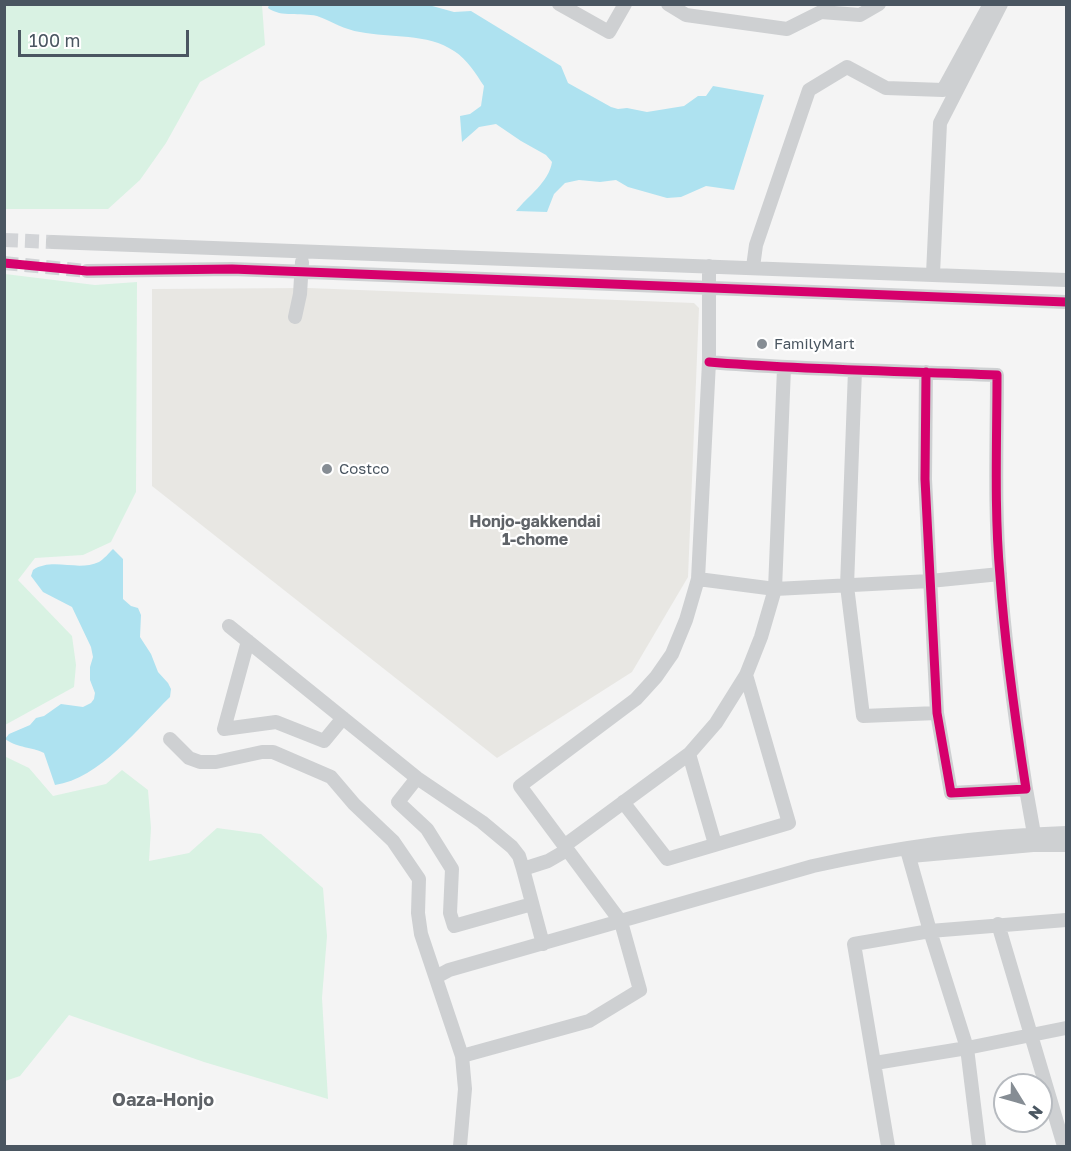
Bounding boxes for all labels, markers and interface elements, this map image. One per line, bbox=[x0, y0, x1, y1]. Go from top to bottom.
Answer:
scale bar bbox=[21, 18, 192, 56]
text: 100 m bbox=[29, 29, 80, 51]
place label: FamilyMart bbox=[774, 335, 855, 353]
marker: FamilyMart bbox=[755, 337, 769, 351]
place label: Costco bbox=[339, 460, 389, 478]
marker: Costco bbox=[320, 462, 334, 476]
district label: Honjo-gakkendai 1-chome bbox=[469, 512, 601, 550]
north arrow bbox=[993, 1073, 1053, 1133]
district label: Oaza-Honjo bbox=[112, 1089, 214, 1111]
text: N bbox=[1024, 1102, 1047, 1124]

